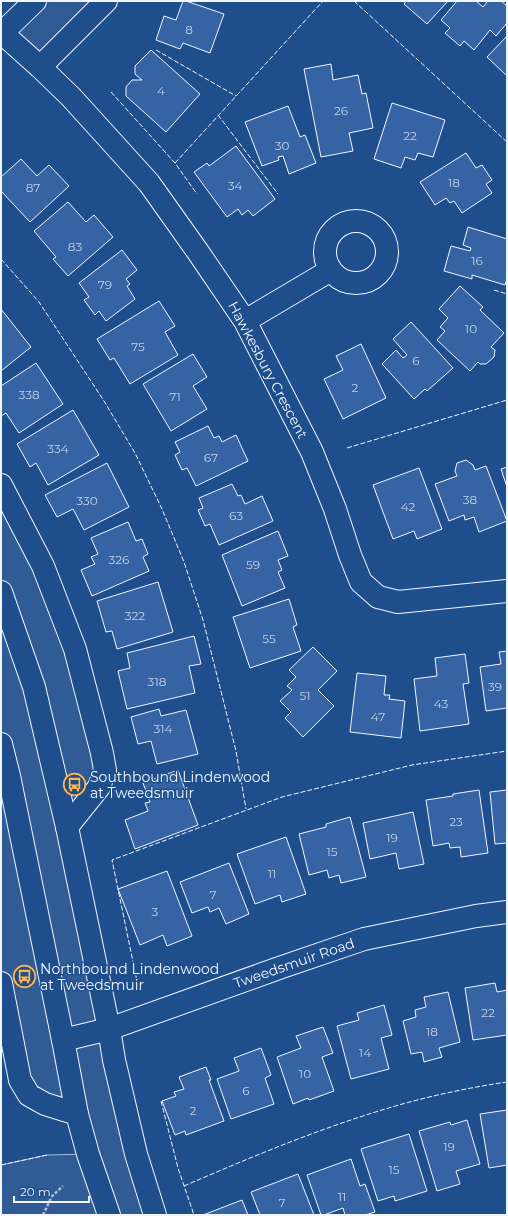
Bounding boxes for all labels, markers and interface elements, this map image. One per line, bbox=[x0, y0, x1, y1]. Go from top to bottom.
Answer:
house number: 8 bbox=[185, 22, 193, 37]
house number: 4 bbox=[157, 83, 165, 98]
house number: 26 bbox=[334, 103, 348, 118]
house number: 22 bbox=[403, 128, 417, 143]
house number: 30 bbox=[275, 138, 289, 153]
house number: 18 bbox=[448, 175, 460, 190]
house number: 34 bbox=[228, 178, 242, 193]
house number: 87 bbox=[26, 180, 40, 195]
house number: 83 bbox=[68, 239, 82, 254]
house number: 16 bbox=[471, 253, 483, 268]
house number: 79 bbox=[98, 277, 112, 292]
street label: Hawkesbury Crescent bbox=[224, 298, 312, 442]
house number: 10 bbox=[465, 321, 477, 336]
house number: 75 bbox=[131, 339, 145, 354]
house number: 6 bbox=[412, 353, 420, 368]
house number: 2 bbox=[352, 380, 359, 395]
house number: 338 bbox=[18, 387, 40, 402]
house number: 71 bbox=[169, 389, 181, 404]
house number: 334 bbox=[47, 441, 69, 456]
house number: 67 bbox=[204, 450, 218, 465]
house number: 38 bbox=[463, 492, 478, 507]
house number: 330 bbox=[76, 493, 98, 508]
house number: 42 bbox=[401, 499, 416, 514]
house number: 63 bbox=[229, 508, 243, 523]
house number: 326 bbox=[109, 552, 129, 567]
house number: 59 bbox=[246, 557, 260, 572]
house number: 322 bbox=[125, 608, 145, 623]
house number: 55 bbox=[262, 631, 276, 646]
house number: 318 bbox=[148, 674, 167, 689]
house number: 39 bbox=[488, 679, 502, 694]
house number: 51 bbox=[299, 688, 311, 703]
house number: 43 bbox=[434, 696, 448, 711]
house number: 47 bbox=[371, 709, 385, 724]
house number: 314 bbox=[153, 721, 173, 736]
place label: Southbound Lindenwood at Tweedsmuir bbox=[90, 768, 270, 802]
bus stop icon: Southbound Lindenwood at Tweedsmuir bbox=[62, 772, 88, 798]
house number: 23 bbox=[449, 814, 463, 829]
house number: 19 bbox=[386, 830, 398, 845]
house number: 15 bbox=[326, 844, 338, 859]
house number: 11 bbox=[268, 866, 276, 881]
house number: 7 bbox=[209, 887, 217, 902]
house number: 3 bbox=[152, 904, 159, 919]
street label: Tweedsmuir Road bbox=[231, 934, 357, 992]
place label: Northbound Lindenwood at Tweedsmuir bbox=[40, 960, 219, 994]
bus stop icon: Northbound Lindenwood at Tweedsmuir bbox=[12, 964, 38, 990]
house number: 22 bbox=[481, 1005, 495, 1020]
house number: 18 bbox=[426, 1024, 438, 1039]
house number: 14 bbox=[359, 1045, 371, 1060]
house number: 10 bbox=[299, 1066, 311, 1081]
house number: 6 bbox=[242, 1083, 250, 1098]
house number: 2 bbox=[190, 1103, 197, 1118]
house number: 19 bbox=[443, 1139, 455, 1154]
house number: 15 bbox=[388, 1162, 400, 1177]
scale bar bbox=[14, 1178, 89, 1204]
text: 20 m bbox=[20, 1184, 51, 1199]
house number: 11 bbox=[338, 1189, 346, 1204]
house number: 7 bbox=[278, 1195, 286, 1210]

